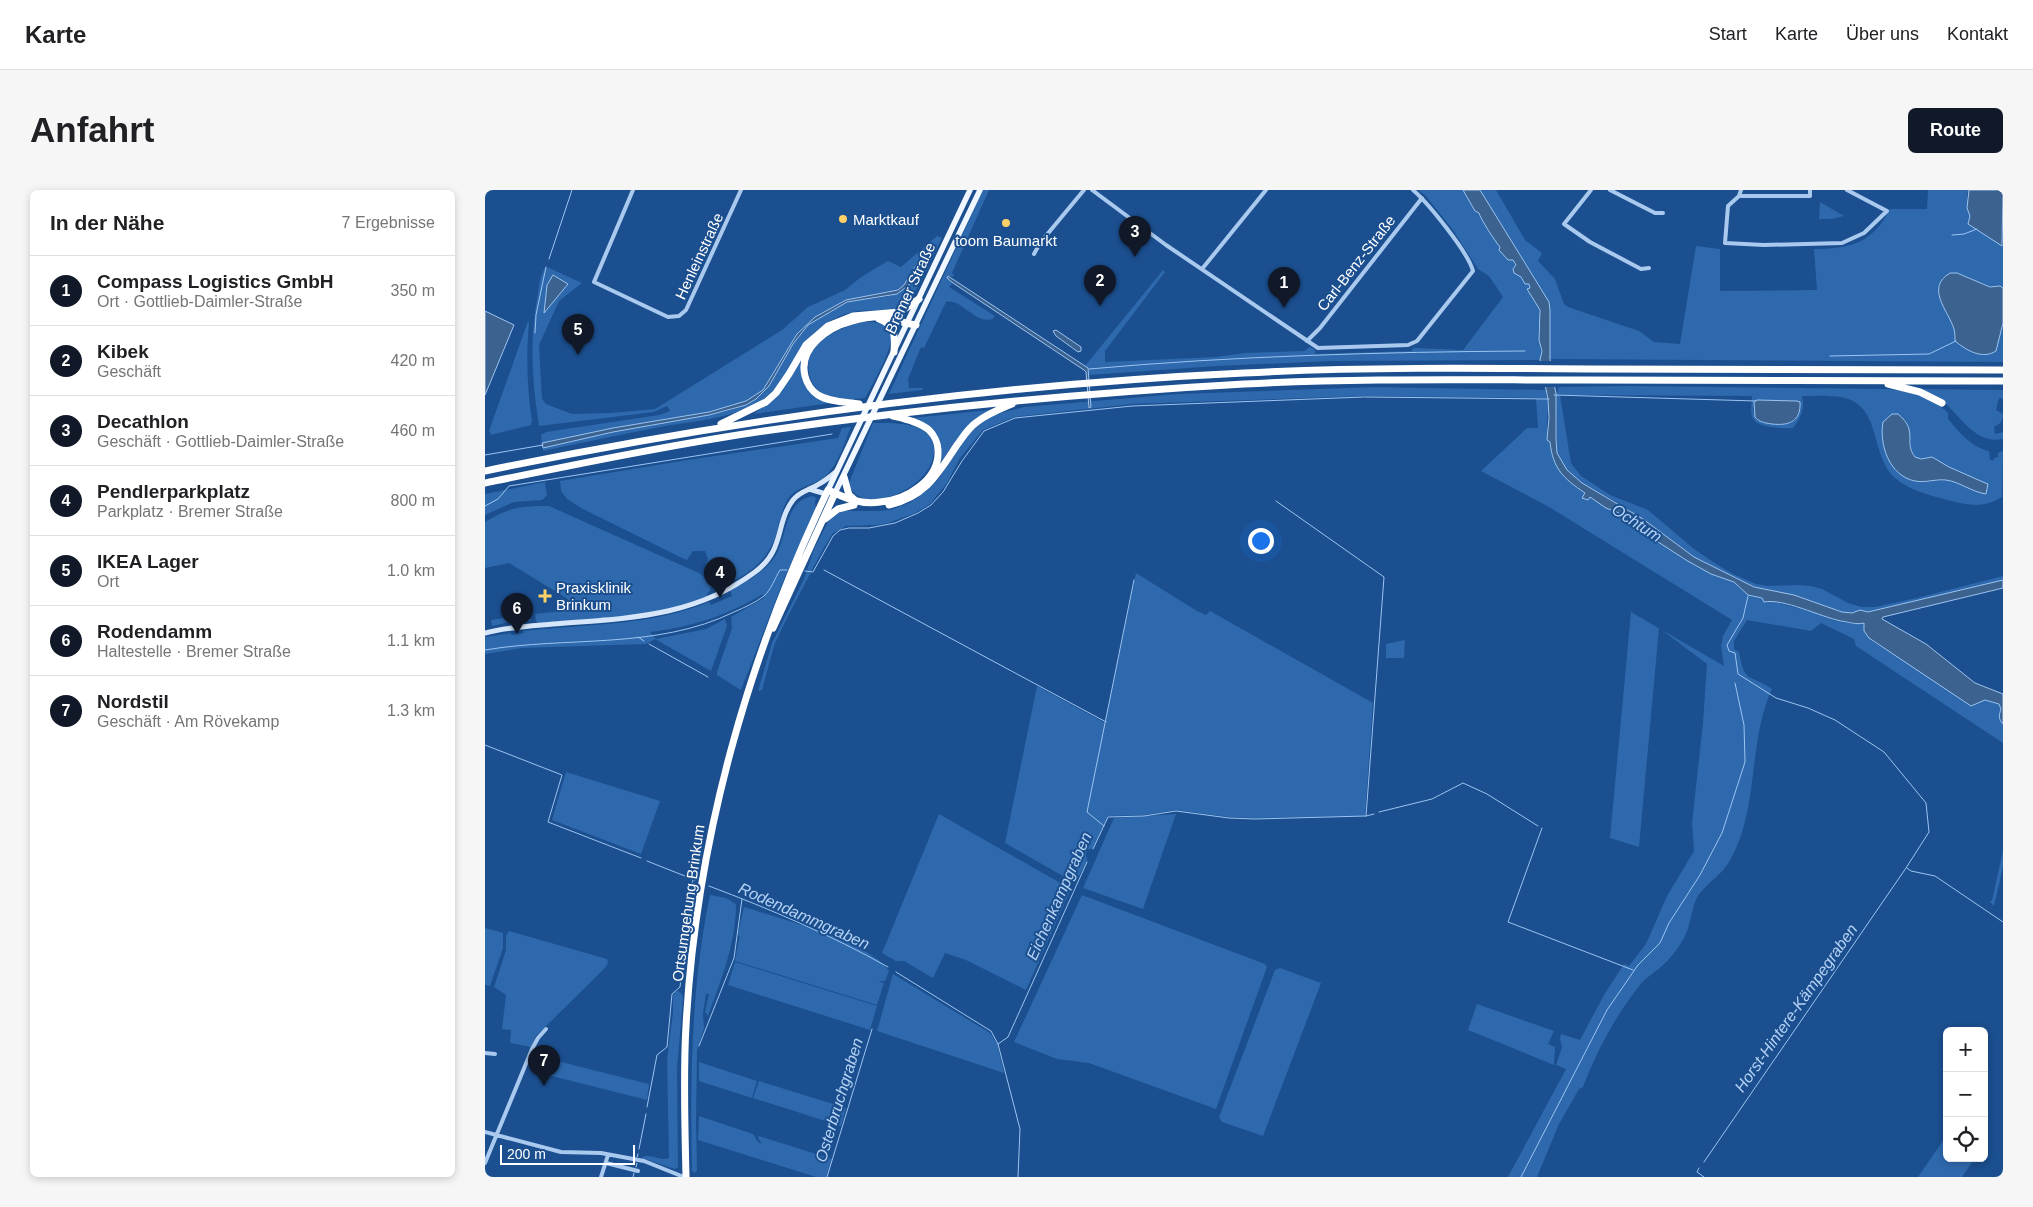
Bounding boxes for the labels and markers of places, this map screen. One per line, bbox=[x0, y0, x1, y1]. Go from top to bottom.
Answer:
place label: Marktkauf bbox=[853, 211, 920, 228]
marker: Marktkauf bbox=[837, 213, 849, 225]
pin: 3 bbox=[1119, 216, 1151, 257]
marker: toom Baumarkt bbox=[1000, 217, 1012, 229]
place label: toom Baumarkt bbox=[955, 232, 1058, 249]
pin: 2 bbox=[1084, 265, 1116, 306]
pin: 1 bbox=[1268, 267, 1300, 308]
pin: 5 bbox=[562, 314, 594, 355]
pin: 4 bbox=[704, 557, 736, 598]
place label: Praxisklinik Brinkum bbox=[556, 579, 632, 613]
marker: Praxisklinik Brinkum bbox=[538, 589, 552, 603]
pin: 6 bbox=[501, 593, 533, 634]
pin: 7 bbox=[528, 1045, 560, 1086]

